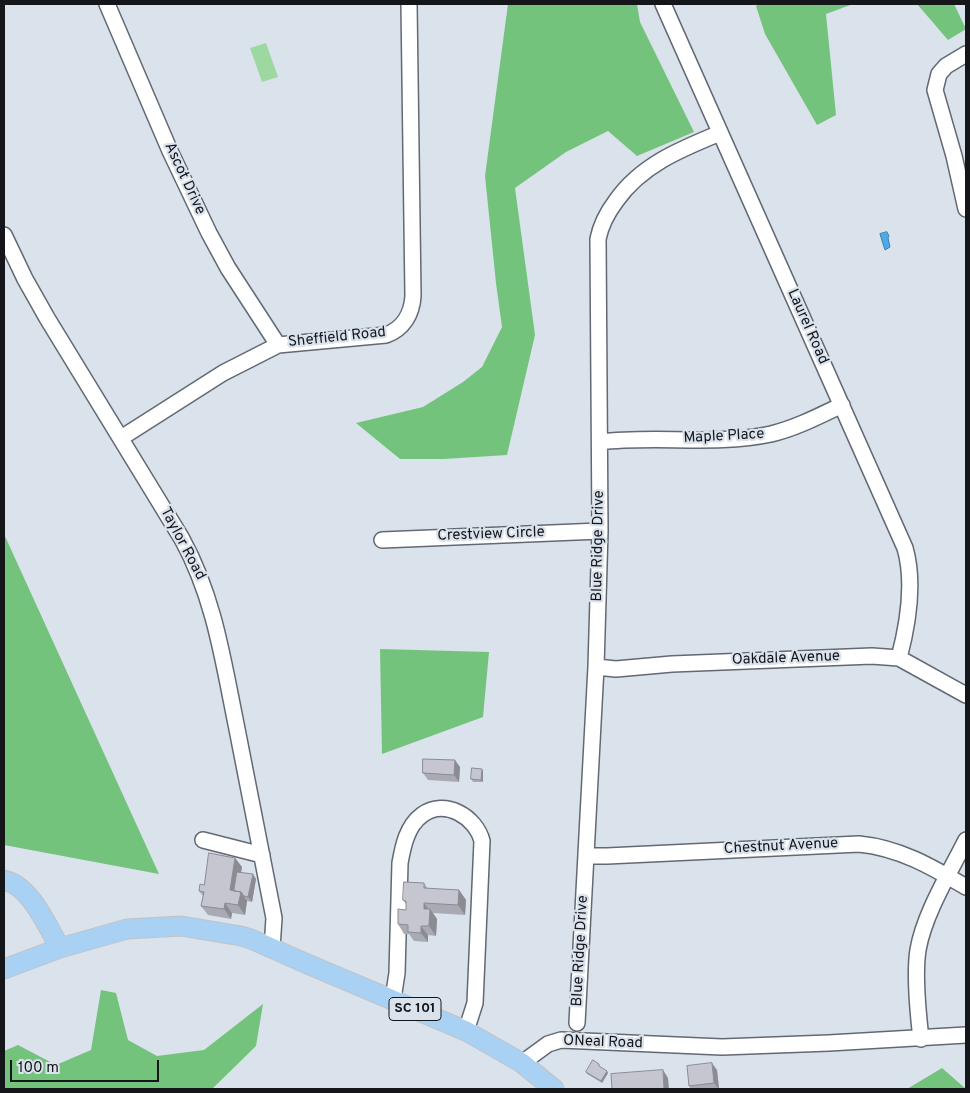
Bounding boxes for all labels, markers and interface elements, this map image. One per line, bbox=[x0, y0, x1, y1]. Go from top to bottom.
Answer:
street label: Ascot Drive bbox=[159, 140, 209, 218]
street label: Laurel Road bbox=[782, 287, 832, 367]
street label: Sheffield Road bbox=[287, 324, 387, 352]
street label: Maple Place bbox=[683, 426, 765, 448]
street label: Blue Ridge Drive bbox=[589, 490, 609, 602]
street label: Taylor Road bbox=[155, 505, 209, 583]
street label: Crestview Circle bbox=[437, 524, 545, 546]
street label: Oakdale Avenue bbox=[732, 648, 840, 670]
street label: Chestnut Avenue bbox=[723, 835, 839, 859]
street label: Blue Ridge Drive bbox=[569, 895, 593, 1007]
road number: SC 101 bbox=[389, 998, 441, 1021]
street label: ONeal Road bbox=[563, 1033, 643, 1053]
scale bar bbox=[12, 1050, 161, 1082]
text: 100 m bbox=[18, 1059, 59, 1078]

